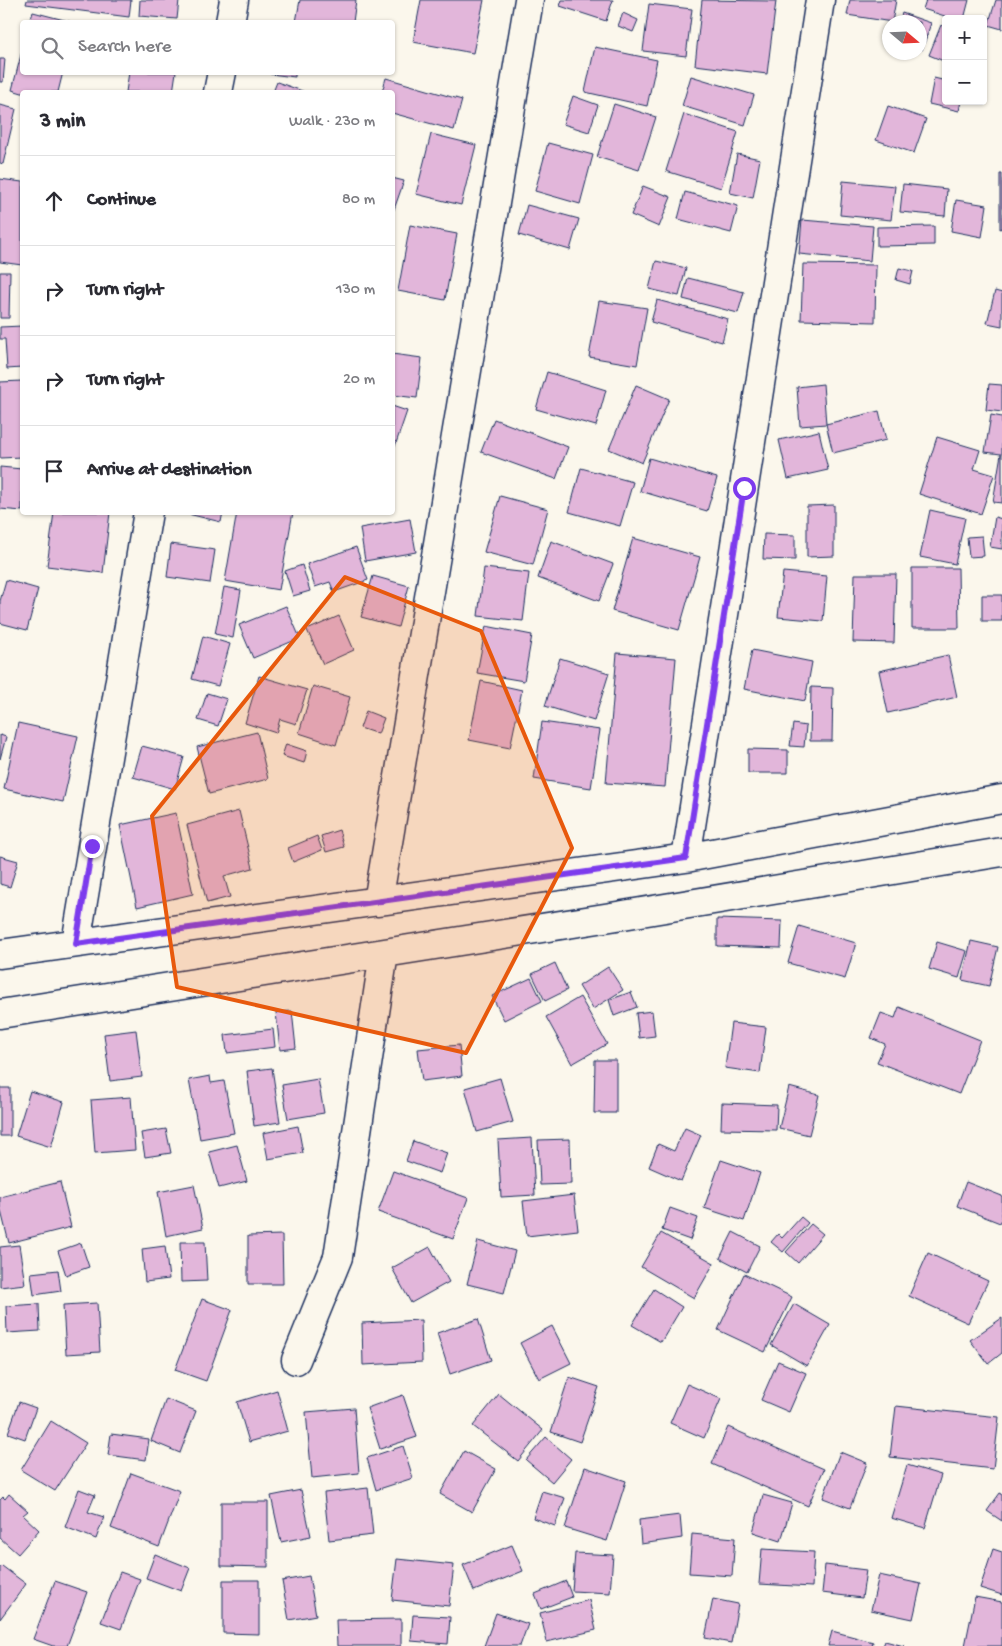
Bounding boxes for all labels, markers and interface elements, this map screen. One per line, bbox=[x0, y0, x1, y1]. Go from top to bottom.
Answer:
north arrow bbox=[882, 15, 927, 60]
map controls bbox=[942, 15, 987, 105]
button: + bbox=[942, 15, 987, 60]
search box bbox=[20, 20, 395, 75]
icon: search bbox=[38, 34, 66, 62]
text: Search here bbox=[78, 36, 172, 59]
button: − bbox=[942, 60, 987, 105]
text: 3 min bbox=[40, 110, 85, 135]
text: Walk · 230 m bbox=[289, 113, 375, 132]
icon: ahead bbox=[40, 187, 68, 215]
text: Continue bbox=[87, 189, 156, 212]
text: 80 m bbox=[342, 191, 375, 210]
icon: right bbox=[40, 277, 68, 305]
text: Turn right bbox=[87, 279, 163, 302]
text: 130 m bbox=[336, 281, 375, 300]
icon: right bbox=[40, 367, 68, 395]
text: Turn right bbox=[87, 369, 163, 392]
text: 20 m bbox=[343, 371, 375, 390]
icon: arrive bbox=[40, 457, 68, 485]
text: Arrive at destination bbox=[87, 459, 251, 482]
route start bbox=[733, 477, 756, 500]
route end bbox=[81, 835, 104, 858]

